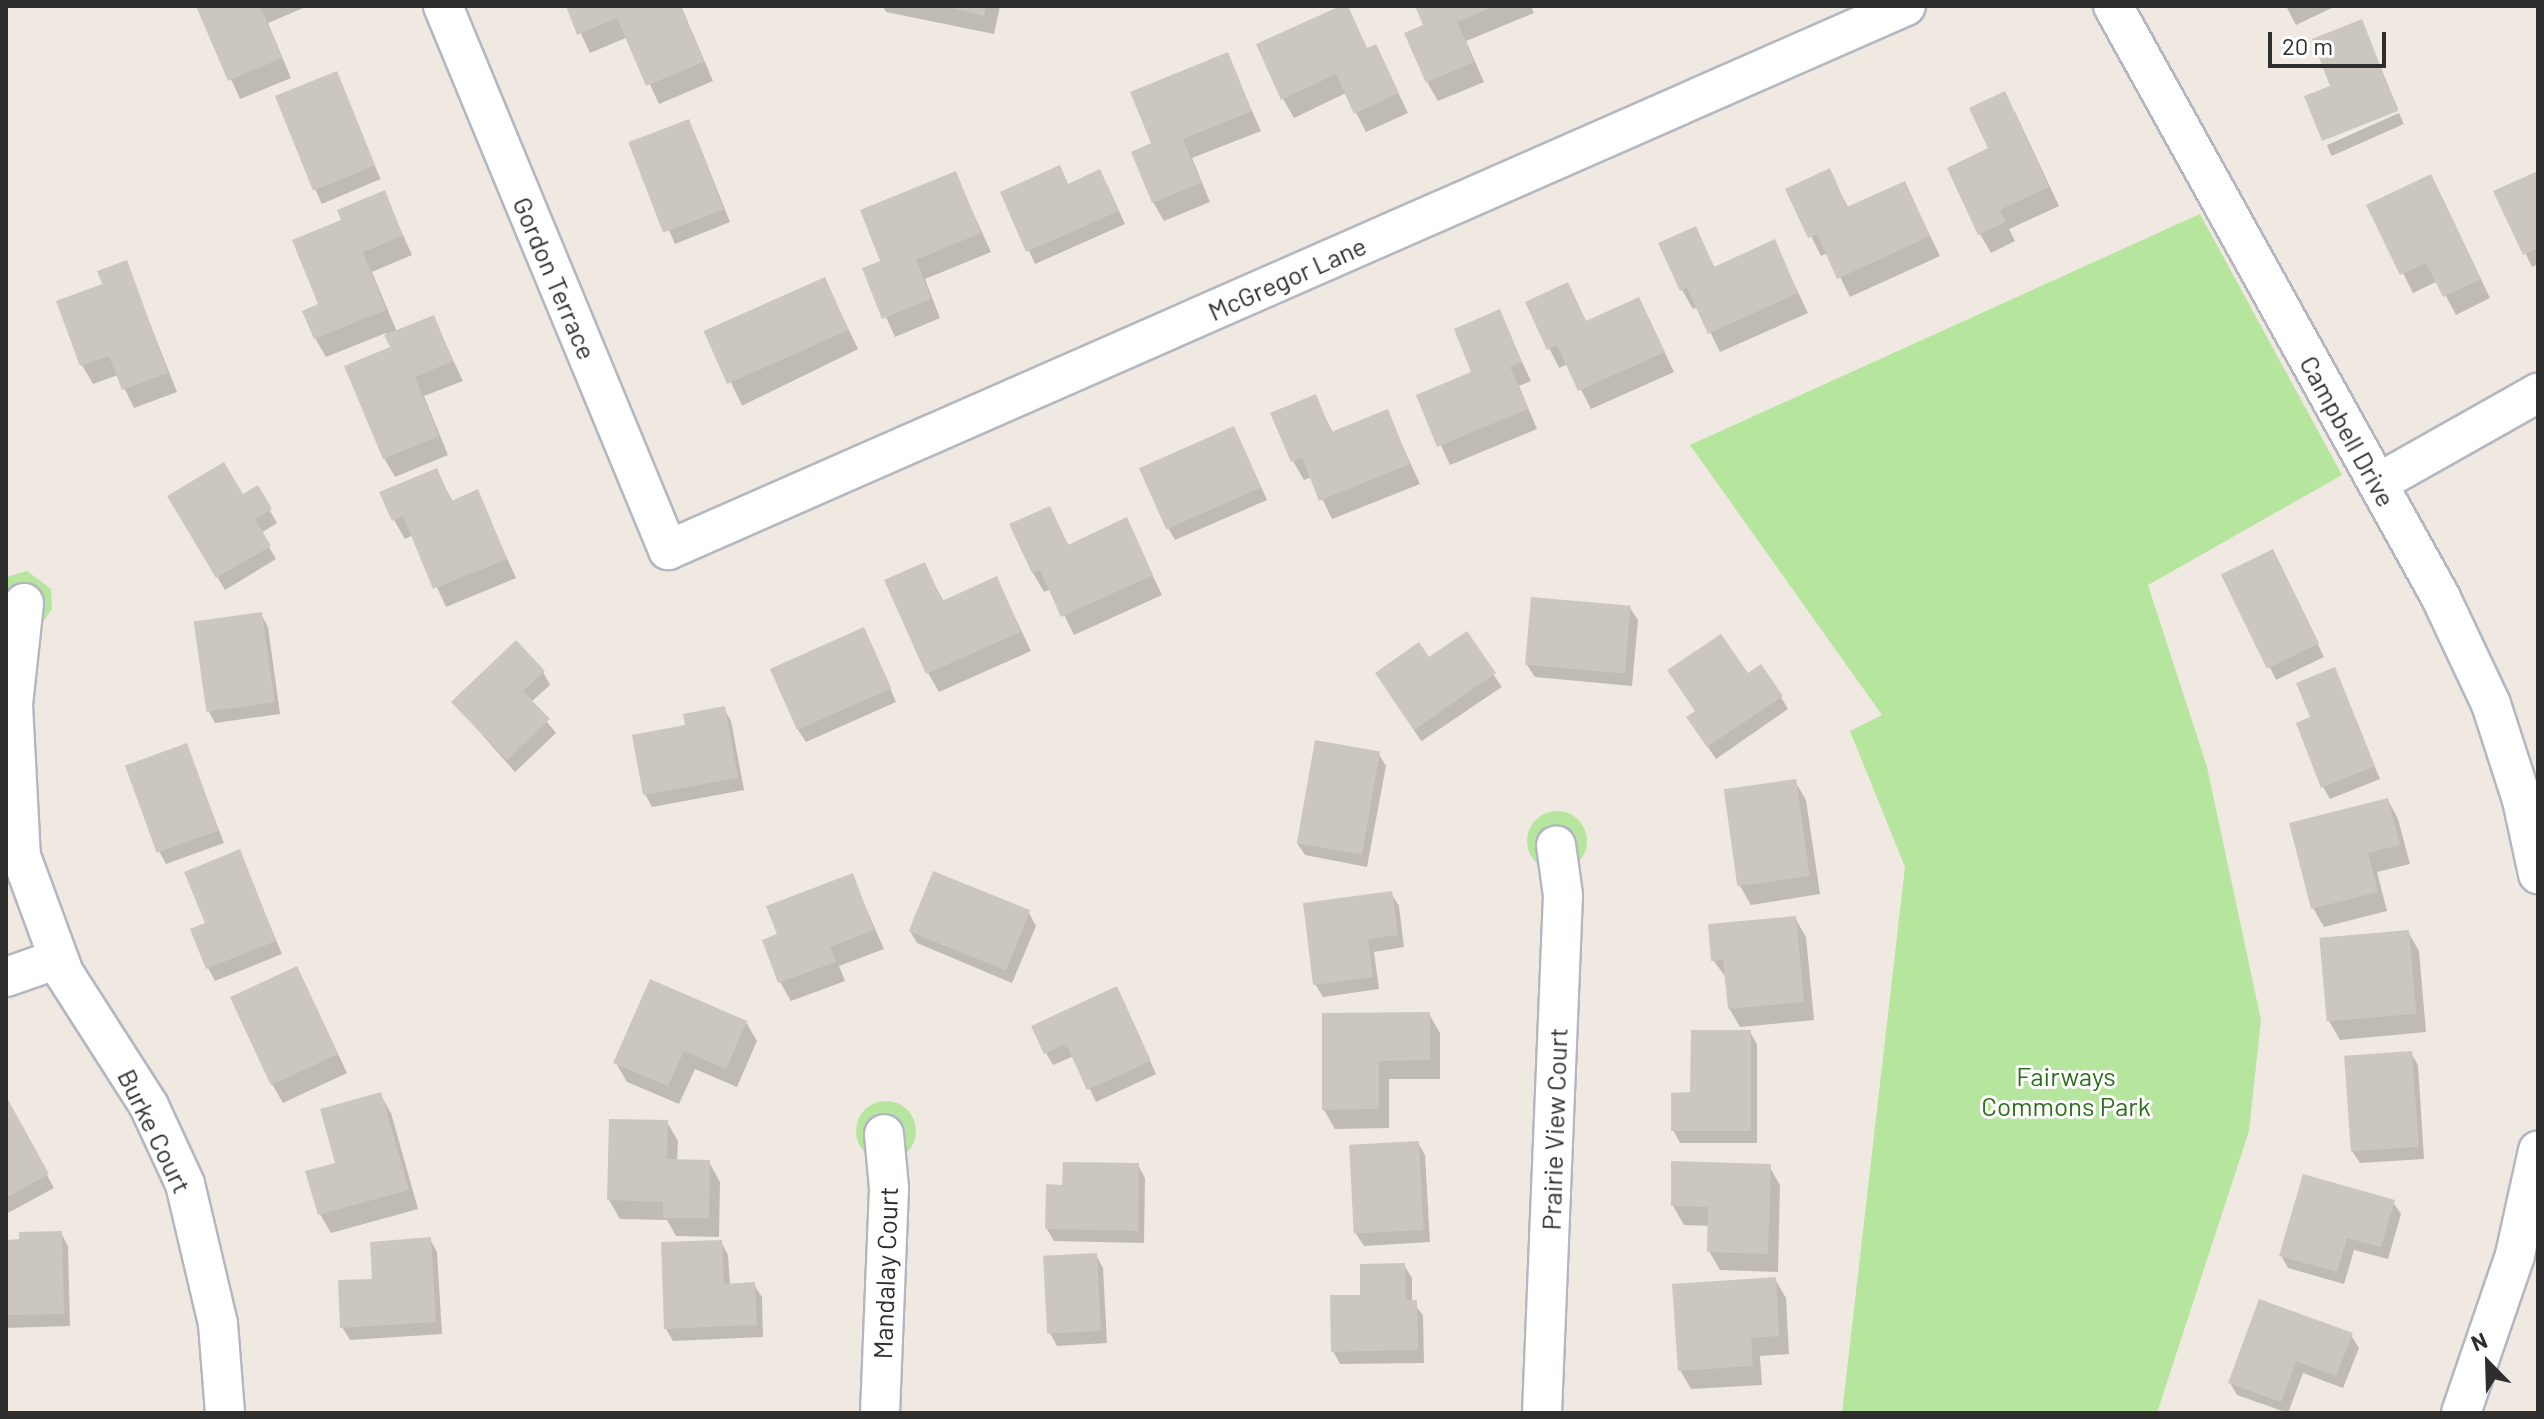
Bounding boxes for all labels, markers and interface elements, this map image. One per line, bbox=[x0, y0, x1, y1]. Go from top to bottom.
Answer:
scale bar bbox=[2272, 16, 2390, 66]
text: 20 m bbox=[2282, 31, 2333, 60]
street label: Gordon Terrace bbox=[507, 192, 603, 364]
street label: McGregor Lane bbox=[1203, 229, 1371, 327]
street label: Campbell Drive bbox=[2294, 350, 2402, 512]
street label: Prairie View Court bbox=[1535, 1027, 1573, 1231]
park label: Fairways Commons Park bbox=[1981, 1060, 2151, 1122]
street label: Burke Court bbox=[112, 1064, 198, 1198]
street label: Mandalay Court bbox=[866, 1186, 904, 1360]
north arrow bbox=[2448, 1323, 2528, 1403]
text: N bbox=[2467, 1326, 2490, 1356]

